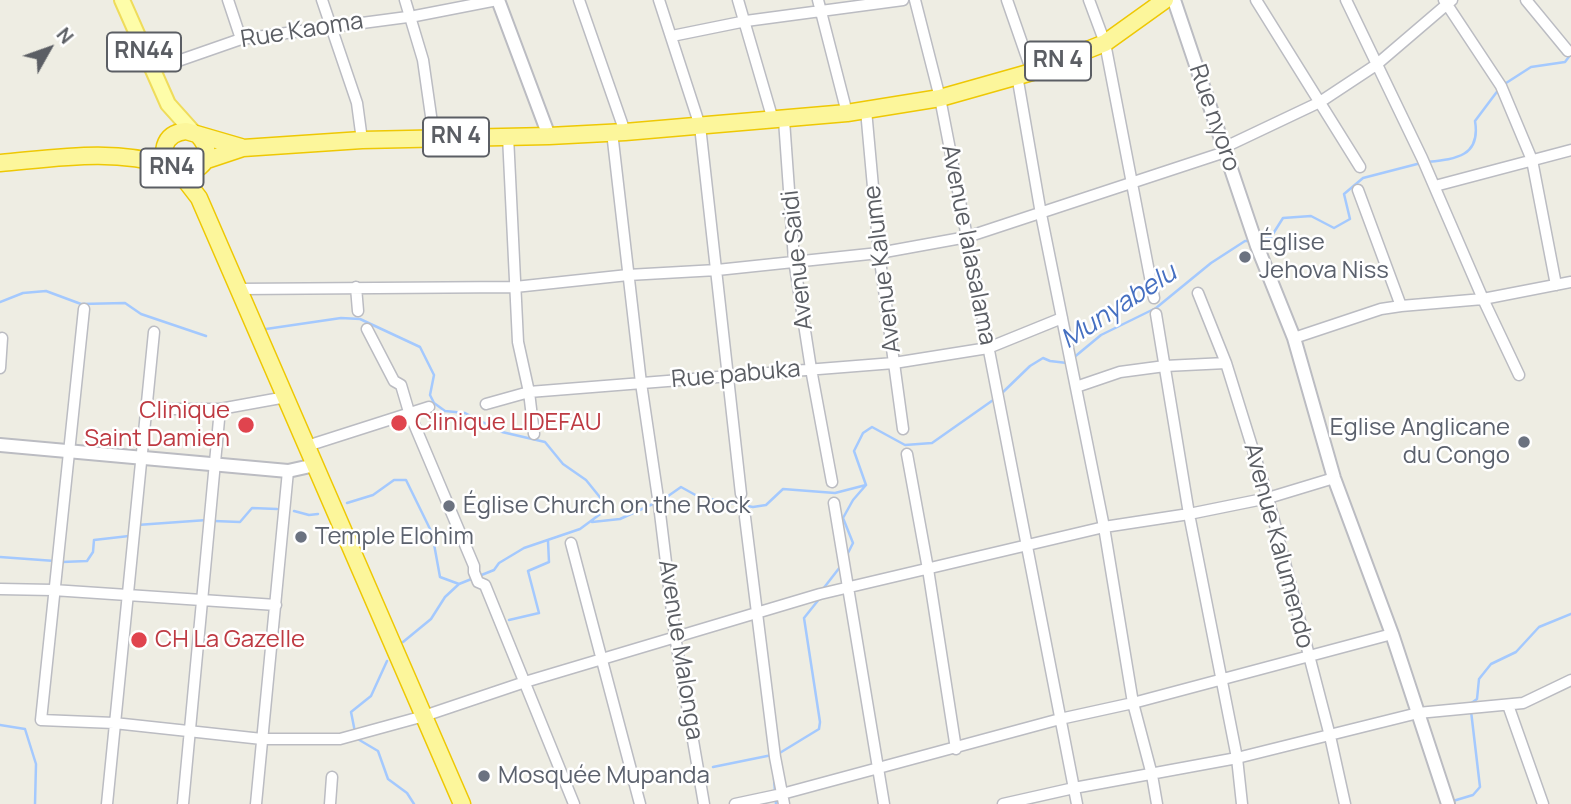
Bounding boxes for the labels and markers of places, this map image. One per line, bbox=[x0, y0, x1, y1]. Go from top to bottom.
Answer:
place label: Église Jehova Niss bbox=[1259, 229, 1389, 285]
marker: Église Jehova Niss bbox=[1237, 249, 1253, 265]
place label: Clinique Saint Damien bbox=[84, 397, 230, 453]
place label: Clinique LIDEFAU bbox=[415, 409, 602, 437]
marker: Clinique LIDEFAU bbox=[389, 413, 409, 433]
place label: Eglise Anglicane du Congo bbox=[1330, 414, 1510, 470]
marker: Clinique Saint Damien bbox=[236, 415, 256, 435]
marker: Eglise Anglicane du Congo bbox=[1516, 434, 1532, 450]
place label: Église Church on the Rock bbox=[463, 492, 750, 520]
marker: Église Church on the Rock bbox=[441, 498, 457, 514]
place label: Temple Elohim bbox=[315, 523, 474, 551]
marker: Temple Elohim bbox=[293, 529, 309, 545]
place label: CH La Gazelle bbox=[155, 626, 305, 654]
marker: CH La Gazelle bbox=[129, 630, 149, 650]
place label: Mosquée Mupanda bbox=[498, 762, 710, 790]
marker: Mosquée Mupanda bbox=[476, 768, 492, 784]

